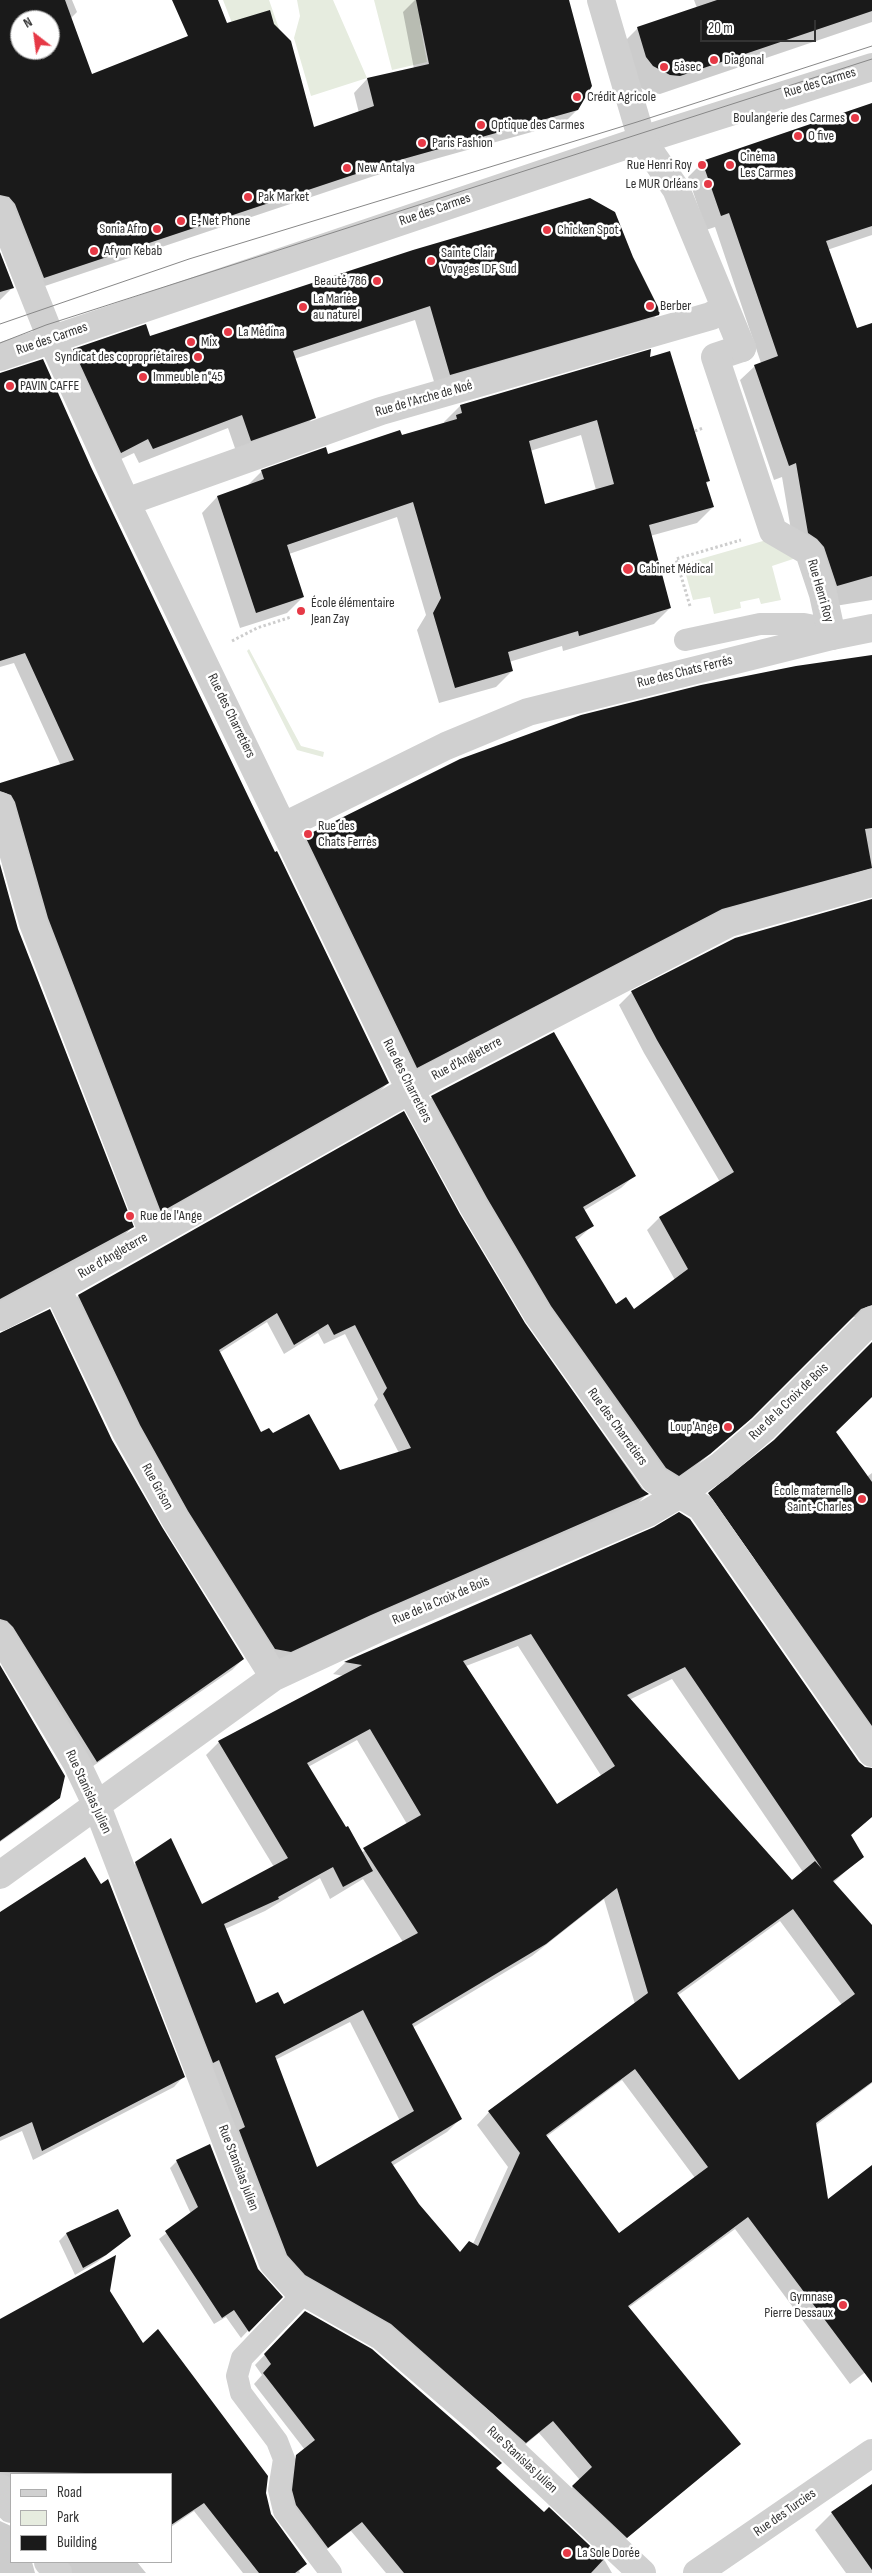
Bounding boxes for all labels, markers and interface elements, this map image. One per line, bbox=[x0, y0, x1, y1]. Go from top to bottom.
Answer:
north arrow bbox=[10, 10, 60, 60]
scale bar bbox=[702, 10, 818, 42]
text: N bbox=[20, 13, 35, 32]
text: 20 m bbox=[708, 19, 733, 38]
place label: Diagonal bbox=[724, 52, 764, 68]
marker: Diagonal bbox=[708, 54, 720, 66]
place label: 5àsec bbox=[674, 59, 701, 75]
marker: 5àsec bbox=[658, 61, 670, 73]
street label: Rue des Carmes bbox=[782, 64, 858, 102]
place label: Crédit Agricole bbox=[587, 89, 656, 105]
marker: Crédit Agricole bbox=[571, 91, 583, 103]
place label: Boulangerie des Carmes bbox=[733, 110, 845, 126]
marker: Boulangerie des Carmes bbox=[849, 112, 861, 124]
place label: Optique des Carmes bbox=[491, 117, 584, 133]
marker: Optique des Carmes bbox=[475, 119, 487, 131]
place label: O five bbox=[808, 128, 834, 144]
marker: O five bbox=[792, 130, 804, 142]
place label: Paris Fashion bbox=[432, 135, 493, 151]
marker: Paris Fashion bbox=[416, 137, 428, 149]
place label: Cinéma Les Carmes bbox=[740, 149, 794, 182]
place label: Rue Henri Roy bbox=[627, 157, 692, 173]
marker: Rue Henri Roy bbox=[696, 159, 708, 171]
marker: Cinéma Les Carmes bbox=[724, 159, 736, 171]
place label: New Antalya bbox=[357, 160, 415, 176]
marker: New Antalya bbox=[341, 162, 353, 174]
place label: Le MUR Orléans bbox=[626, 176, 698, 192]
marker: Le MUR Orléans bbox=[702, 178, 714, 190]
place label: Pak Market bbox=[258, 189, 309, 205]
street label: Rue des Carmes bbox=[397, 190, 473, 230]
marker: Pak Market bbox=[242, 191, 254, 203]
place label: E-Net Phone bbox=[191, 213, 250, 229]
marker: E-Net Phone bbox=[175, 215, 187, 227]
place label: Sonia Afro bbox=[99, 221, 147, 237]
place label: Chicken Spot bbox=[557, 222, 619, 238]
marker: Sonia Afro bbox=[151, 223, 163, 235]
marker: Chicken Spot bbox=[541, 224, 553, 236]
place label: Afyon Kebab bbox=[104, 243, 162, 259]
marker: Afyon Kebab bbox=[88, 245, 100, 257]
place label: Sainte Clair Voyages IDF Sud bbox=[441, 245, 517, 278]
marker: Sainte Clair Voyages IDF Sud bbox=[425, 255, 437, 267]
place label: Beauté 786 bbox=[314, 273, 367, 289]
marker: Beauté 786 bbox=[371, 275, 383, 287]
place label: La Mariée au naturel bbox=[313, 291, 360, 324]
place label: Berber bbox=[660, 298, 691, 314]
marker: Berber bbox=[644, 300, 656, 312]
marker: La Mariée au naturel bbox=[297, 301, 309, 313]
street label: Rue des Carmes bbox=[14, 319, 90, 359]
place label: La Médina bbox=[238, 324, 285, 340]
marker: La Médina bbox=[222, 326, 234, 338]
place label: Mix bbox=[201, 334, 217, 350]
marker: Mix bbox=[185, 336, 197, 348]
place label: Syndicat des copropriétaires bbox=[55, 349, 188, 365]
marker: Syndicat des copropriétaires bbox=[192, 351, 204, 363]
place label: Immeuble n°45 bbox=[153, 369, 223, 385]
marker: Immeuble n°45 bbox=[137, 371, 149, 383]
street label: Rue de l'Arche de Noé bbox=[373, 377, 475, 421]
place label: PAVIN CAFFE bbox=[20, 378, 79, 394]
marker: PAVIN CAFFE bbox=[4, 380, 16, 392]
street label: Rue Henri Roy bbox=[803, 557, 837, 625]
place label: Cabinet Médical bbox=[639, 561, 713, 577]
marker: Cabinet Médical bbox=[621, 562, 635, 576]
place label: École élémentaire Jean Zay bbox=[311, 595, 395, 628]
marker: École élémentaire Jean Zay bbox=[295, 605, 307, 617]
street label: Rue des Chats Ferrés bbox=[636, 652, 734, 692]
street label: Rue des Charretiers bbox=[203, 671, 259, 761]
place label: Rue des Chats Ferrés bbox=[318, 818, 377, 850]
marker: Rue des Chats Ferrés bbox=[302, 828, 314, 840]
street label: Rue d'Angleterre bbox=[429, 1033, 505, 1085]
street label: Rue des Charretiers bbox=[379, 1036, 435, 1126]
place label: Rue de l'Ange bbox=[140, 1208, 202, 1224]
marker: Rue de l'Ange bbox=[124, 1210, 136, 1222]
street label: Rue d'Angleterre bbox=[75, 1229, 151, 1283]
street label: Rue de la Croix de Bois bbox=[746, 1360, 832, 1444]
street label: Rue des Charretiers bbox=[583, 1385, 651, 1469]
place label: Loup'Ange bbox=[670, 1419, 718, 1435]
marker: Loup'Ange bbox=[722, 1421, 734, 1433]
street label: Rue Grison bbox=[137, 1461, 177, 1513]
place label: École maternelle Saint-Charles bbox=[774, 1483, 852, 1515]
marker: École maternelle Saint-Charles bbox=[856, 1493, 868, 1505]
street label: Rue de la Croix de Bois bbox=[390, 1573, 492, 1629]
street label: Rue Stanislas Julien bbox=[61, 1747, 115, 1837]
street label: Rue Stanislas Julien bbox=[214, 2123, 262, 2213]
place label: Gymnase Pierre Dessaux bbox=[764, 2289, 833, 2322]
marker: Gymnase Pierre Dessaux bbox=[837, 2299, 849, 2311]
street label: Rue Stanislas Julien bbox=[483, 2423, 561, 2497]
legend bbox=[10, 2473, 172, 2563]
text: Road bbox=[57, 2483, 82, 2502]
street label: Rue des Turcies bbox=[751, 2485, 819, 2541]
text: Park bbox=[57, 2508, 79, 2527]
text: Building bbox=[57, 2533, 97, 2552]
place label: La Sole Dorée bbox=[577, 2545, 640, 2561]
marker: La Sole Dorée bbox=[561, 2547, 573, 2559]

